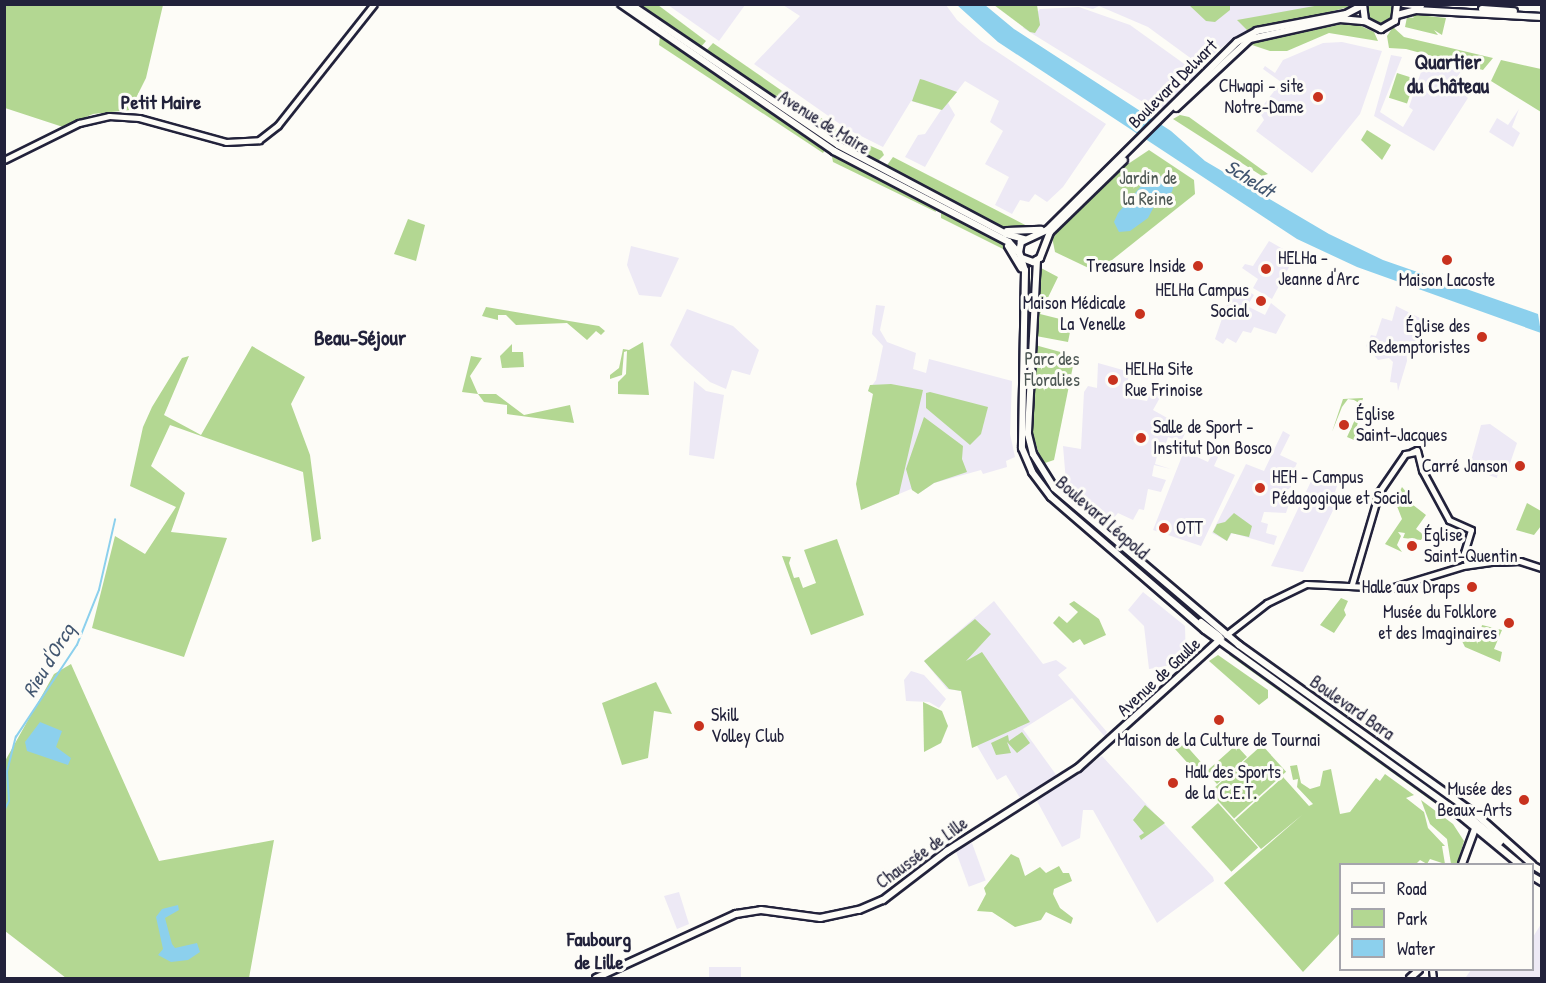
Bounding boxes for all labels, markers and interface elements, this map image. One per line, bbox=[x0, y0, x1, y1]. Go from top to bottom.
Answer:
street label: Boulevard Delwart bbox=[1124, 35, 1222, 133]
district label: Quartier du Château bbox=[1407, 49, 1489, 99]
place label: CHwapi - site Notre-Dame bbox=[1219, 76, 1304, 118]
street label: Avenue de Maire bbox=[774, 86, 874, 160]
marker: CHwapi - site Notre-Dame bbox=[1309, 88, 1327, 106]
district label: Petit Maire bbox=[121, 89, 201, 113]
water label: Scheldt bbox=[1221, 154, 1279, 202]
park label: Jardin de la Reine bbox=[1119, 168, 1177, 210]
place label: HELHa - Jeanne d'Arc bbox=[1278, 248, 1359, 290]
marker: Maison Lacoste bbox=[1440, 253, 1454, 267]
place label: Treasure Inside bbox=[1087, 255, 1186, 277]
marker: Treasure Inside bbox=[1191, 259, 1205, 273]
marker: HELHa - Jeanne d'Arc bbox=[1259, 262, 1273, 276]
place label: Maison Lacoste bbox=[1399, 269, 1495, 291]
place label: HELHa Campus Social bbox=[1155, 280, 1249, 322]
place label: Maison Médicale La Venelle bbox=[1023, 293, 1126, 336]
marker: HELHa Campus Social bbox=[1254, 294, 1268, 308]
marker: Maison Médicale La Venelle bbox=[1131, 305, 1149, 323]
place label: Église des Redemptoristes bbox=[1369, 316, 1470, 358]
district label: Beau-Séjour bbox=[314, 325, 406, 351]
marker: Église des Redemptoristes bbox=[1475, 330, 1489, 344]
park label: Parc des Floralies bbox=[1024, 349, 1080, 392]
place label: HELHa Site Rue Frinoise bbox=[1125, 359, 1203, 401]
marker: HELHa Site Rue Frinoise bbox=[1106, 373, 1120, 387]
place label: Église Saint-Jacques bbox=[1356, 404, 1447, 446]
place label: Salle de Sport - Institut Don Bosco bbox=[1153, 417, 1272, 460]
marker: Église Saint-Jacques bbox=[1337, 418, 1351, 432]
marker: Salle de Sport - Institut Don Bosco bbox=[1134, 431, 1148, 445]
place label: Carré Janson bbox=[1422, 455, 1508, 477]
marker: Carré Janson bbox=[1513, 459, 1527, 473]
place label: HEH - Campus Pédagogique et Social bbox=[1272, 467, 1412, 510]
street label: Boulevard Léopold bbox=[1051, 472, 1153, 564]
marker: HEH - Campus Pédagogique et Social bbox=[1253, 481, 1267, 495]
place label: OTT bbox=[1176, 517, 1203, 539]
marker: OTT bbox=[1157, 521, 1171, 535]
place label: Église Saint-Quentin bbox=[1424, 525, 1518, 568]
marker: Église Saint-Quentin bbox=[1405, 539, 1419, 553]
place label: Halle aux Draps bbox=[1362, 576, 1460, 598]
marker: Halle aux Draps bbox=[1465, 580, 1479, 594]
place label: Musée du Folklore et des Imaginaires bbox=[1378, 602, 1497, 644]
marker: Musée du Folklore et des Imaginaires bbox=[1502, 616, 1516, 630]
water label: Rieu d'Orcq bbox=[17, 619, 79, 701]
street label: Avenue de Gaulle bbox=[1113, 633, 1205, 721]
street label: Boulevard Bara bbox=[1306, 671, 1398, 745]
place label: Skill Volley Club bbox=[711, 705, 784, 748]
marker: Maison de la Culture de Tournai bbox=[1212, 713, 1226, 727]
marker: Skill Volley Club bbox=[692, 719, 706, 733]
place label: Maison de la Culture de Tournai bbox=[1117, 729, 1321, 751]
place label: Hall des Sports de la C.E.T. bbox=[1185, 762, 1281, 804]
marker: Hall des Sports de la C.E.T. bbox=[1166, 776, 1180, 790]
place label: Musée des Beaux-Arts bbox=[1437, 779, 1512, 822]
marker: Musée des Beaux-Arts bbox=[1517, 793, 1531, 807]
street label: Chaussée de Lille bbox=[872, 813, 972, 893]
legend bbox=[1339, 863, 1534, 971]
text: Road bbox=[1397, 876, 1427, 901]
text: Park bbox=[1397, 906, 1427, 931]
district label: Faubourg de Lille bbox=[567, 926, 631, 973]
text: Water bbox=[1397, 936, 1435, 961]

